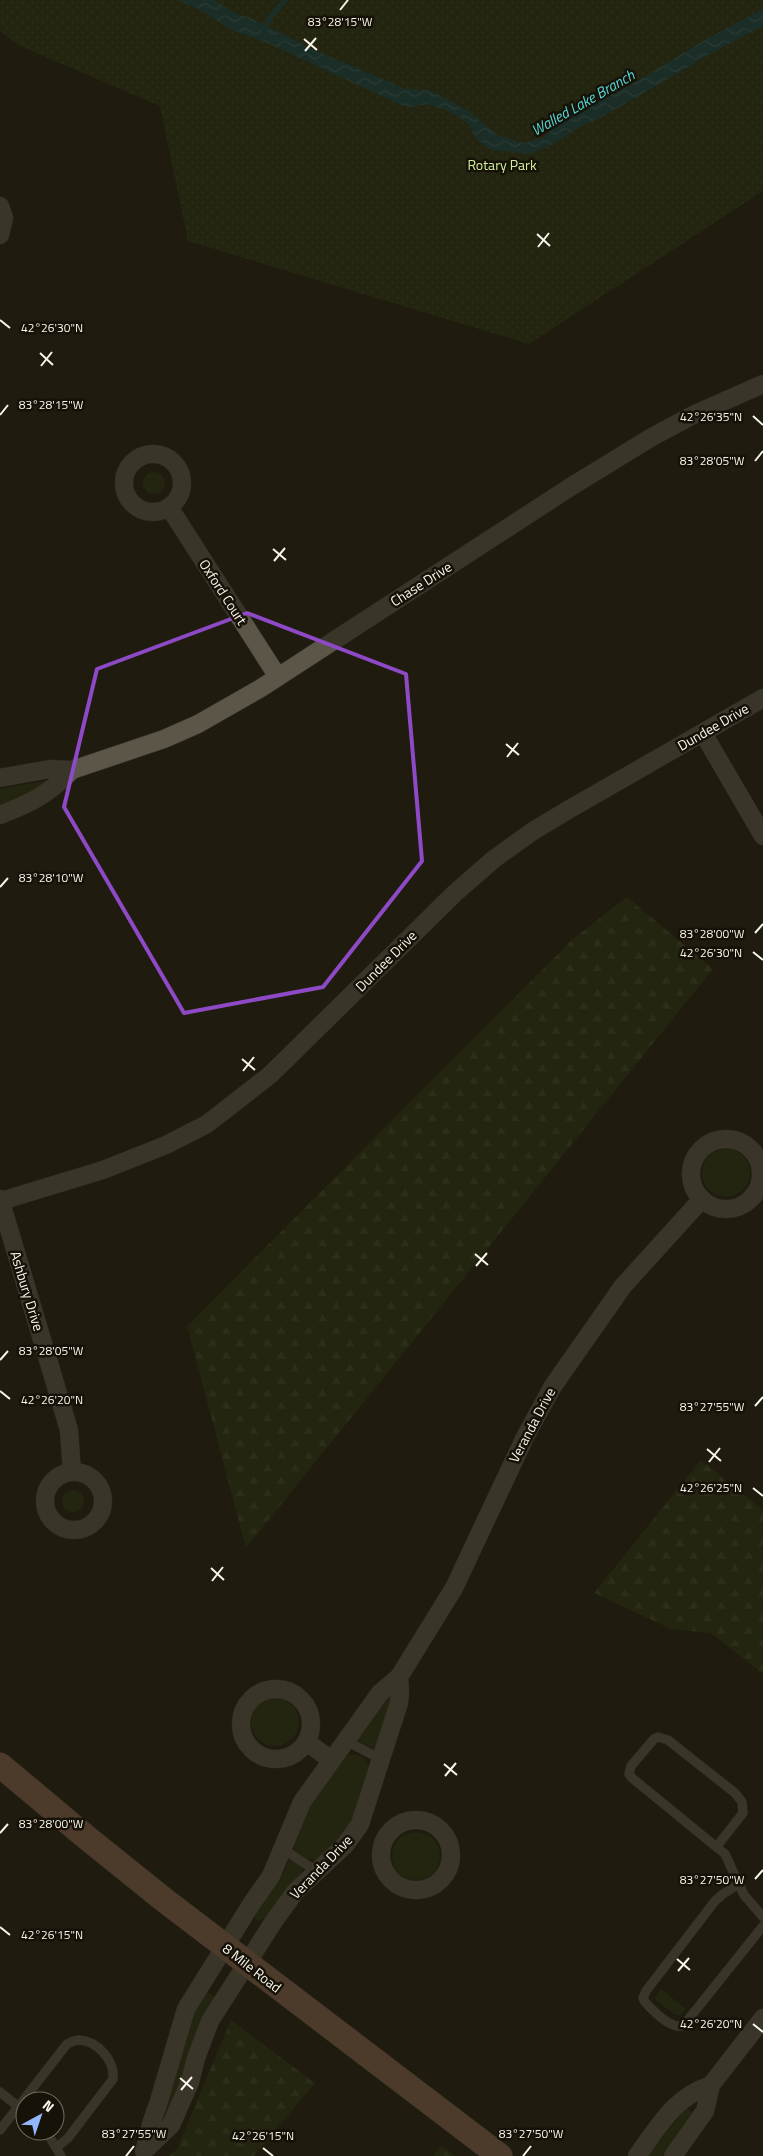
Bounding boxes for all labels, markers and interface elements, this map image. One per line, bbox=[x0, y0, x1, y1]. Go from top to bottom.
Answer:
text: 83°28'15"W bbox=[308, 12, 373, 31]
water label: Walled Lake Branch bbox=[527, 63, 639, 142]
park label: Rotary Park bbox=[467, 154, 537, 175]
text: 42°26'30"N bbox=[21, 318, 83, 337]
text: 83°28'15"W bbox=[19, 395, 84, 414]
text: 42°26'35"N bbox=[680, 407, 742, 426]
text: 83°28'05"W bbox=[680, 451, 745, 470]
street label: Oxford Court bbox=[194, 555, 253, 629]
street label: Chase Drive bbox=[386, 556, 456, 611]
street label: Dundee Drive bbox=[673, 698, 752, 755]
text: 83°28'10"W bbox=[19, 868, 84, 887]
text: 83°28'00"W bbox=[680, 924, 745, 943]
street label: Dundee Drive bbox=[350, 925, 421, 996]
text: 42°26'30"N bbox=[680, 943, 742, 962]
street label: Ashbury Drive bbox=[5, 1248, 50, 1333]
text: 83°28'05"W bbox=[19, 1341, 84, 1360]
street label: Veranda Drive bbox=[503, 1384, 560, 1466]
text: 42°26'20"N bbox=[21, 1390, 83, 1409]
text: 83°27'55"W bbox=[680, 1397, 745, 1416]
text: 42°26'25"N bbox=[680, 1478, 742, 1497]
text: 83°28'00"W bbox=[19, 1814, 84, 1833]
street label: Veranda Drive bbox=[285, 1830, 357, 1904]
text: 83°27'50"W bbox=[680, 1870, 745, 1889]
text: 42°26'15"N bbox=[21, 1925, 83, 1944]
street label: 8 Mile Road bbox=[218, 1938, 286, 1997]
text: 42°26'20"N bbox=[680, 2014, 742, 2033]
north arrow bbox=[15, 2091, 65, 2141]
text: N bbox=[38, 2094, 59, 2117]
text: 83°27'55"W bbox=[102, 2124, 167, 2143]
text: 83°27'50"W bbox=[499, 2124, 564, 2143]
text: 42°26'15"N bbox=[232, 2126, 294, 2145]

